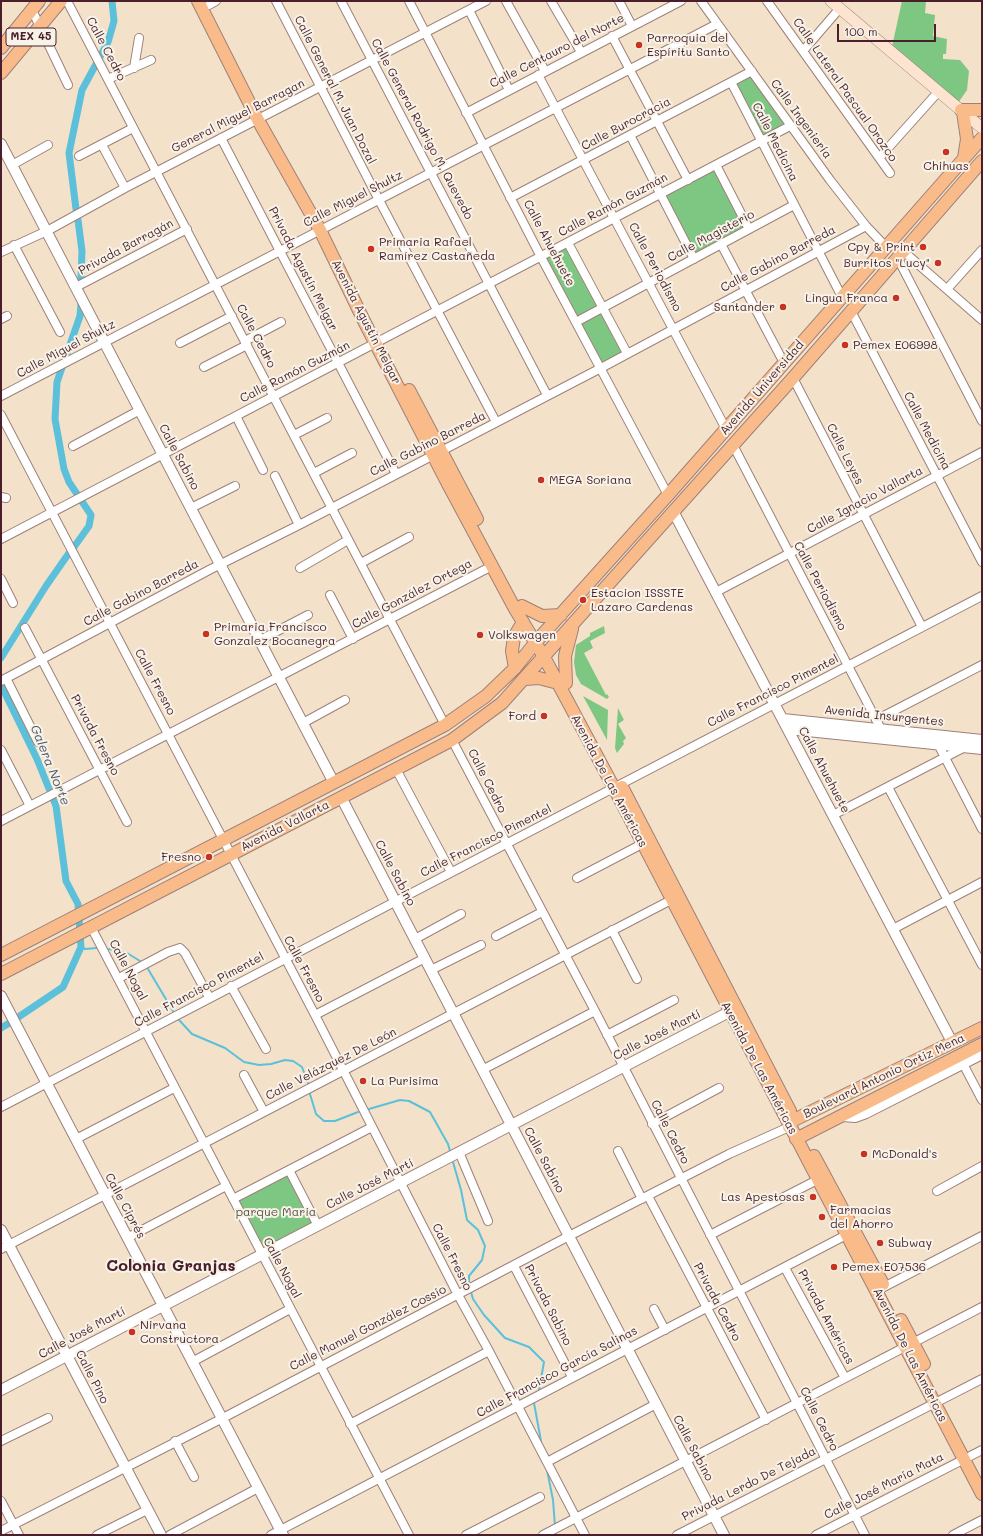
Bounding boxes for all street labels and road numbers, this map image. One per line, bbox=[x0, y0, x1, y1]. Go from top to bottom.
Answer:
street label: Calle Centauro del Norte bbox=[487, 11, 627, 91]
street label: Calle General M. Juan Dozal bbox=[291, 13, 379, 167]
street label: Calle Cedro bbox=[83, 15, 129, 83]
street label: Calle Lateral Pascual Orozco bbox=[790, 15, 900, 165]
road number: MEX 45 bbox=[6, 28, 56, 46]
street label: Calle General Rodrigo M. Quevedo bbox=[368, 36, 476, 222]
street label: General Miguel Barragan bbox=[169, 76, 307, 156]
street label: Calle Ingeniería bbox=[767, 76, 835, 162]
street label: Calle Burocracia bbox=[579, 94, 673, 154]
street label: Calle Medicina bbox=[749, 100, 801, 184]
street label: Calle Miguel Shultz bbox=[301, 168, 405, 230]
street label: Calle Ramón Guzmán bbox=[556, 170, 670, 240]
street label: Calle Ahuehuete bbox=[520, 197, 578, 289]
street label: Privada Agustín Melgar bbox=[265, 205, 341, 333]
street label: Calle Magisterio bbox=[665, 207, 757, 265]
street label: Privada Barragán bbox=[76, 216, 176, 278]
street label: Calle Periodismo bbox=[625, 220, 685, 314]
street label: Calle Gabino Barreda bbox=[718, 223, 838, 295]
street label: Avenida Agustín Melgar bbox=[328, 257, 404, 387]
street label: Calle Cedro bbox=[233, 302, 279, 370]
street label: Calle Miguel Shultz bbox=[14, 317, 118, 381]
street label: Calle Ramón Guzmán bbox=[238, 338, 352, 406]
street label: Avenida Universidad bbox=[717, 338, 807, 438]
street label: Calle Medicina bbox=[900, 389, 954, 473]
street label: Calle Gabino Barreda bbox=[368, 409, 488, 479]
street label: Calle Leyes bbox=[823, 421, 867, 487]
street label: Calle Sabino bbox=[156, 422, 202, 492]
street label: Calle Ignacio Vallarta bbox=[805, 463, 925, 537]
street label: Calle Periodismo bbox=[790, 539, 850, 633]
street label: Calle González Ortega bbox=[350, 556, 474, 632]
street label: Calle Gabino Barreda bbox=[81, 557, 201, 629]
street label: Calle Fresno bbox=[131, 646, 179, 718]
street label: Calle Francisco Pimentel bbox=[705, 652, 841, 730]
street label: Privada Fresno bbox=[68, 692, 122, 778]
street label: Avenida Insurgentes bbox=[824, 703, 944, 729]
street label: Avenida De Las Américas bbox=[568, 712, 650, 850]
street label: Calle Ahuehuete bbox=[795, 724, 853, 816]
street label: Calle Cedro bbox=[465, 747, 509, 815]
street label: Avenida Vallarta bbox=[238, 797, 332, 855]
street label: Calle Francisco Pimentel bbox=[418, 802, 554, 880]
street label: Calle Sabino bbox=[372, 838, 418, 908]
street label: Calle Fresno bbox=[280, 933, 328, 1005]
street label: Calle Nogal bbox=[106, 937, 150, 1003]
street label: Calle Francisco Pimentel bbox=[132, 950, 266, 1030]
street label: Avenida De Las Américas bbox=[718, 999, 800, 1137]
street label: Calle José Martí bbox=[611, 1007, 703, 1063]
street label: Calle Velázquez De León bbox=[263, 1025, 399, 1103]
street label: Boulevard Antonio Ortiz Mena bbox=[801, 1031, 967, 1121]
street label: Calle Cedro bbox=[648, 1098, 692, 1166]
street label: Calle Sabino bbox=[521, 1125, 567, 1195]
street label: Calle José Martí bbox=[324, 1156, 416, 1212]
street label: Calle Ciprés bbox=[102, 1171, 148, 1241]
street label: Calle Fresno bbox=[429, 1221, 475, 1293]
street label: Calle Nogal bbox=[260, 1235, 304, 1301]
street label: Privada Cedro bbox=[690, 1260, 744, 1344]
street label: Privada Sabino bbox=[521, 1262, 575, 1348]
street label: Privada Américas bbox=[795, 1267, 857, 1367]
street label: Calle Manuel González Cossío bbox=[287, 1282, 449, 1374]
street label: Avenida De Las Américas bbox=[870, 1286, 950, 1424]
street label: Calle José Martí bbox=[36, 1304, 128, 1362]
street label: Calle Francisco García Salinas bbox=[474, 1323, 640, 1421]
street label: Calle Pino bbox=[72, 1348, 112, 1406]
street label: Calle Cedro bbox=[797, 1385, 841, 1453]
street label: Calle Sabino bbox=[670, 1413, 716, 1483]
street label: Privada Lerdo De Tejada bbox=[680, 1444, 818, 1524]
street label: Calle José María Mata bbox=[822, 1450, 946, 1522]

